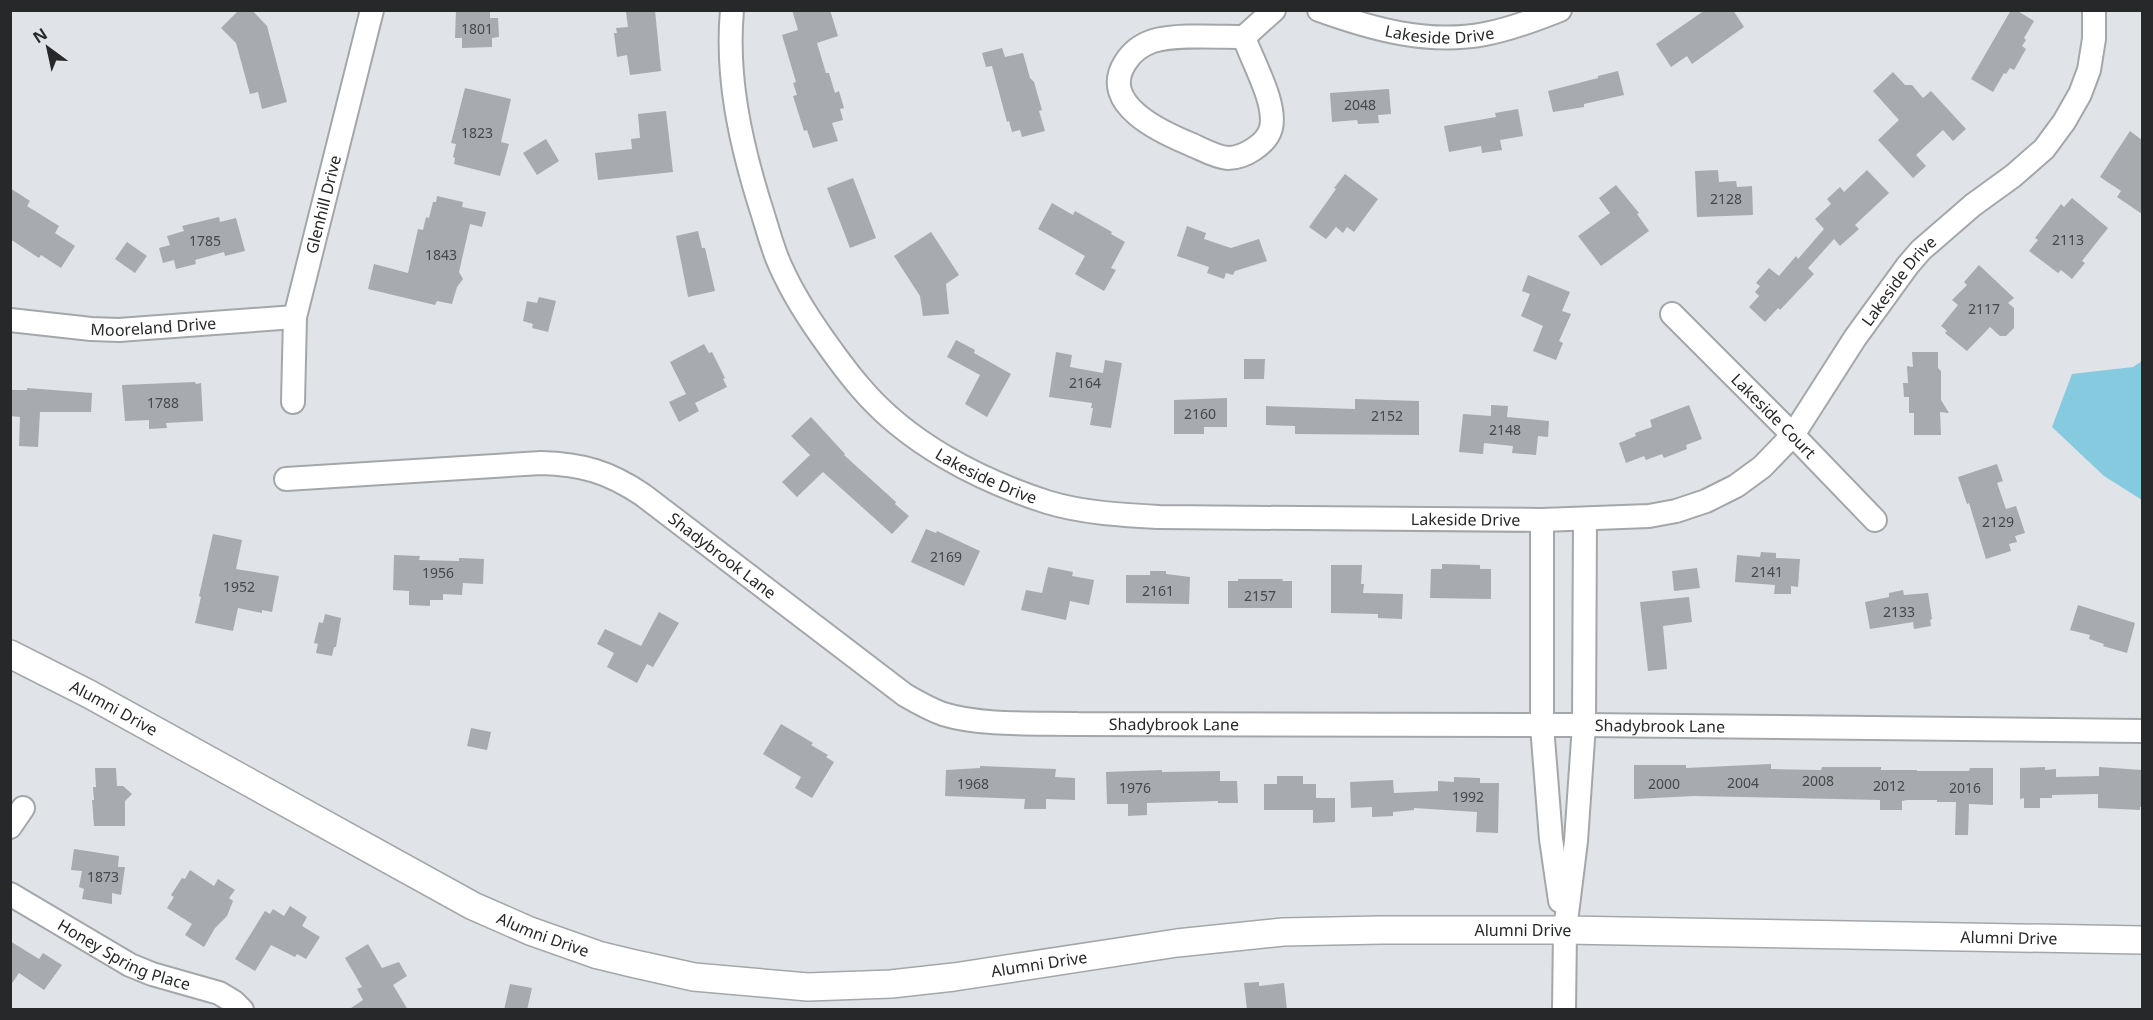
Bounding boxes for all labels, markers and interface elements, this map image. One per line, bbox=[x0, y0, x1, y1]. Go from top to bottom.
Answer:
north arrow bbox=[18, 18, 78, 78]
house number: 1801 bbox=[461, 19, 493, 38]
street label: Lakeside Drive bbox=[1383, 19, 1496, 49]
text: N bbox=[28, 23, 51, 48]
house number: 2048 bbox=[1344, 95, 1376, 114]
house number: 1823 bbox=[461, 123, 493, 142]
street label: Glenhill Drive bbox=[300, 153, 346, 256]
house number: 2128 bbox=[1710, 189, 1742, 208]
house number: 2113 bbox=[2052, 230, 2084, 249]
house number: 1785 bbox=[189, 231, 221, 250]
street label: Lakeside Drive bbox=[1856, 231, 1941, 330]
house number: 1843 bbox=[425, 245, 457, 264]
house number: 2117 bbox=[1968, 299, 2000, 318]
street label: Mooreland Drive bbox=[90, 312, 217, 341]
street label: Lakeside Court bbox=[1726, 368, 1821, 464]
house number: 2164 bbox=[1069, 373, 1101, 392]
house number: 1788 bbox=[147, 393, 179, 412]
house number: 2160 bbox=[1184, 404, 1216, 423]
house number: 2152 bbox=[1371, 406, 1403, 425]
house number: 2148 bbox=[1489, 420, 1521, 439]
street label: Lakeside Drive bbox=[931, 443, 1040, 509]
street label: Shadybrook Lane bbox=[664, 507, 781, 604]
street label: Lakeside Drive bbox=[1411, 508, 1520, 531]
house number: 2129 bbox=[1982, 512, 2014, 531]
house number: 2169 bbox=[930, 547, 962, 566]
house number: 2141 bbox=[1751, 562, 1783, 581]
house number: 1956 bbox=[422, 563, 454, 582]
house number: 1952 bbox=[223, 577, 255, 596]
house number: 2161 bbox=[1142, 581, 1174, 600]
house number: 2157 bbox=[1244, 586, 1276, 605]
house number: 2133 bbox=[1883, 602, 1915, 621]
street label: Alumni Drive bbox=[66, 675, 162, 741]
street label: Shadybrook Lane bbox=[1109, 713, 1239, 735]
street label: Shadybrook Lane bbox=[1595, 714, 1725, 738]
house number: 2008 bbox=[1802, 771, 1834, 790]
house number: 2004 bbox=[1727, 773, 1759, 792]
house number: 1968 bbox=[957, 774, 989, 793]
house number: 2000 bbox=[1648, 774, 1680, 793]
house number: 2012 bbox=[1873, 776, 1905, 795]
house number: 1976 bbox=[1119, 778, 1151, 797]
house number: 2016 bbox=[1949, 778, 1981, 797]
house number: 1992 bbox=[1452, 787, 1484, 806]
house number: 1873 bbox=[87, 867, 119, 886]
street label: Alumni Drive bbox=[494, 907, 592, 962]
street label: Honey Spring Place bbox=[54, 914, 193, 995]
street label: Alumni Drive bbox=[1474, 919, 1572, 941]
street label: Alumni Drive bbox=[1960, 926, 2058, 950]
street label: Alumni Drive bbox=[989, 946, 1089, 982]

